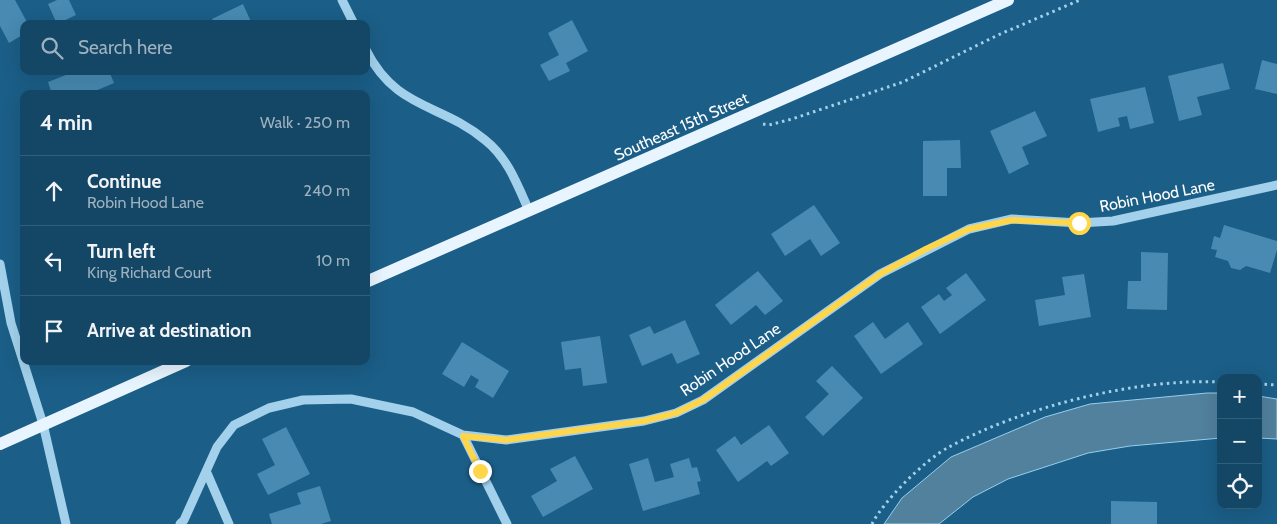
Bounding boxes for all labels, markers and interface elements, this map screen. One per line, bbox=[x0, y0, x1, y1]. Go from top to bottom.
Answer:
search box bbox=[20, 20, 370, 75]
icon: search bbox=[38, 34, 66, 62]
text: Search here bbox=[78, 36, 172, 59]
street label: Southeast 15th Street bbox=[611, 88, 752, 165]
text: 4 min bbox=[40, 110, 93, 135]
text: Walk · 250 m bbox=[260, 113, 350, 132]
text: Continue bbox=[87, 170, 161, 193]
street label: Robin Hood Lane bbox=[1098, 175, 1216, 216]
icon: ahead bbox=[40, 177, 68, 205]
text: 240 m bbox=[304, 181, 350, 200]
text: Robin Hood Lane bbox=[87, 193, 204, 212]
route start bbox=[1068, 212, 1091, 235]
text: Turn left bbox=[87, 240, 155, 263]
icon: left bbox=[40, 247, 68, 275]
text: 10 m bbox=[316, 251, 350, 270]
text: King Richard Court bbox=[87, 263, 211, 282]
icon: arrive bbox=[40, 317, 68, 345]
text: Arrive at destination bbox=[87, 319, 251, 342]
street label: Robin Hood Lane bbox=[676, 319, 784, 400]
map controls bbox=[1217, 374, 1262, 509]
button: + bbox=[1217, 374, 1262, 419]
button: − bbox=[1217, 419, 1262, 464]
route end bbox=[469, 460, 492, 483]
button: locate bbox=[1217, 464, 1262, 509]

